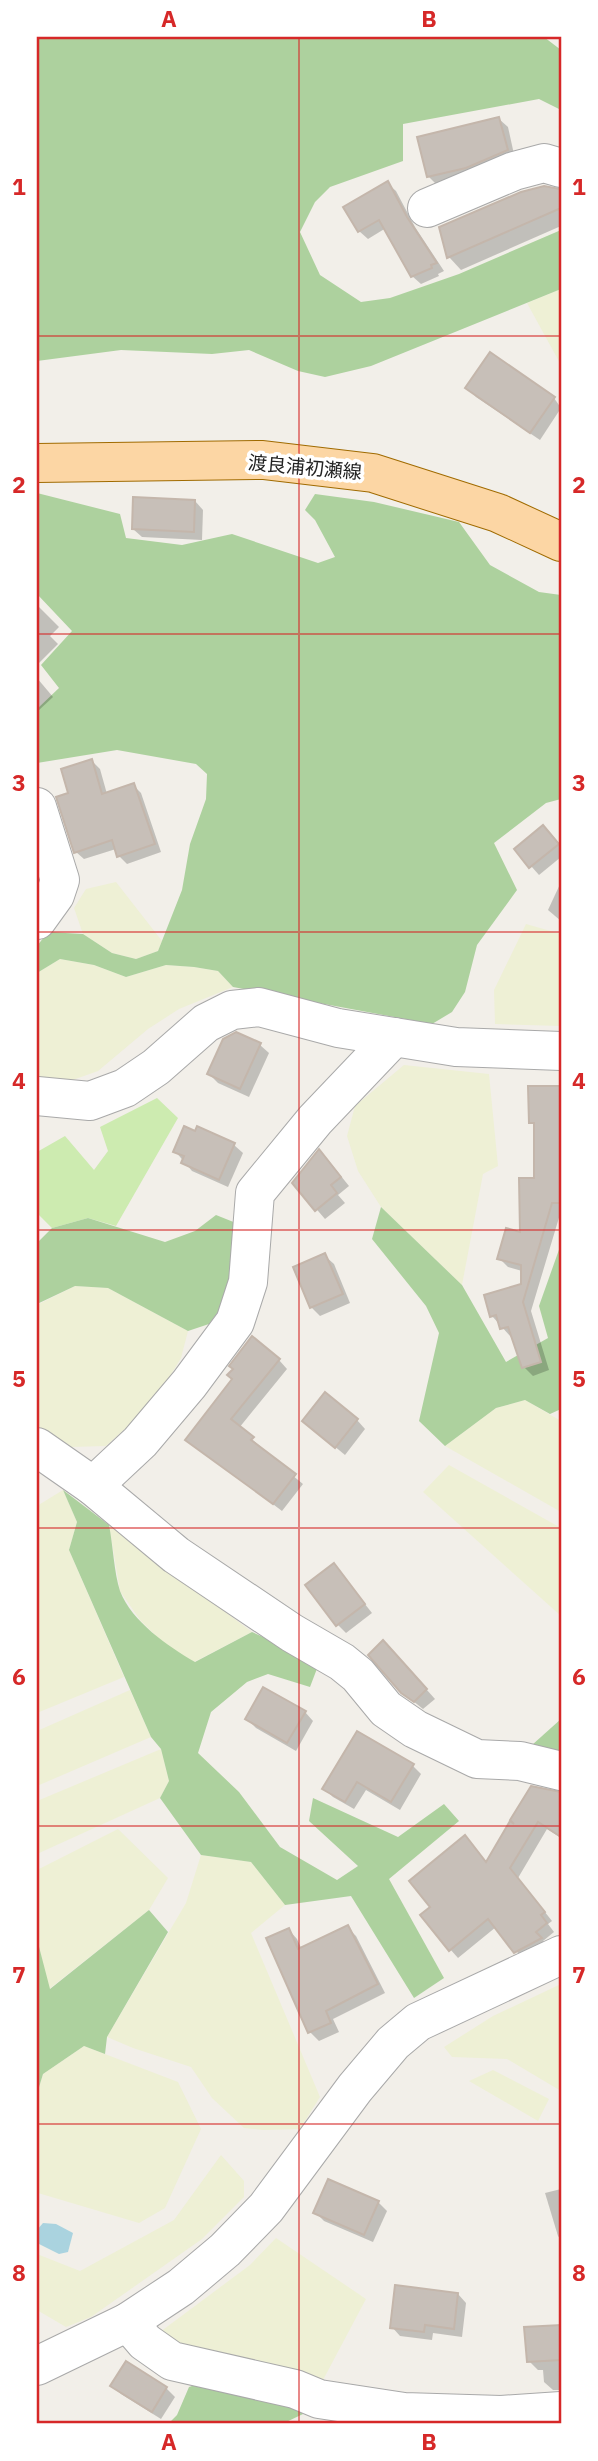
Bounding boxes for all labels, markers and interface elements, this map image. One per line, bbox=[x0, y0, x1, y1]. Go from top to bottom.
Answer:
text: A bbox=[161, 3, 177, 33]
text: B bbox=[421, 3, 437, 33]
text: 1 bbox=[12, 171, 26, 201]
text: 1 bbox=[572, 171, 586, 201]
street label: 渡良浦初瀬線 bbox=[247, 450, 363, 484]
text: 2 bbox=[12, 469, 26, 499]
text: 2 bbox=[572, 469, 586, 499]
text: 3 bbox=[12, 767, 26, 797]
text: 3 bbox=[572, 767, 586, 797]
text: 4 bbox=[12, 1065, 26, 1095]
text: 4 bbox=[572, 1065, 586, 1095]
text: 5 bbox=[12, 1363, 26, 1393]
text: 5 bbox=[572, 1363, 586, 1393]
text: 6 bbox=[12, 1661, 26, 1691]
text: 6 bbox=[572, 1661, 586, 1691]
text: 7 bbox=[12, 1959, 26, 1989]
text: 7 bbox=[572, 1959, 586, 1989]
text: 8 bbox=[12, 2257, 26, 2287]
text: 8 bbox=[572, 2257, 586, 2287]
text: A bbox=[161, 2426, 177, 2456]
text: B bbox=[421, 2426, 437, 2456]

